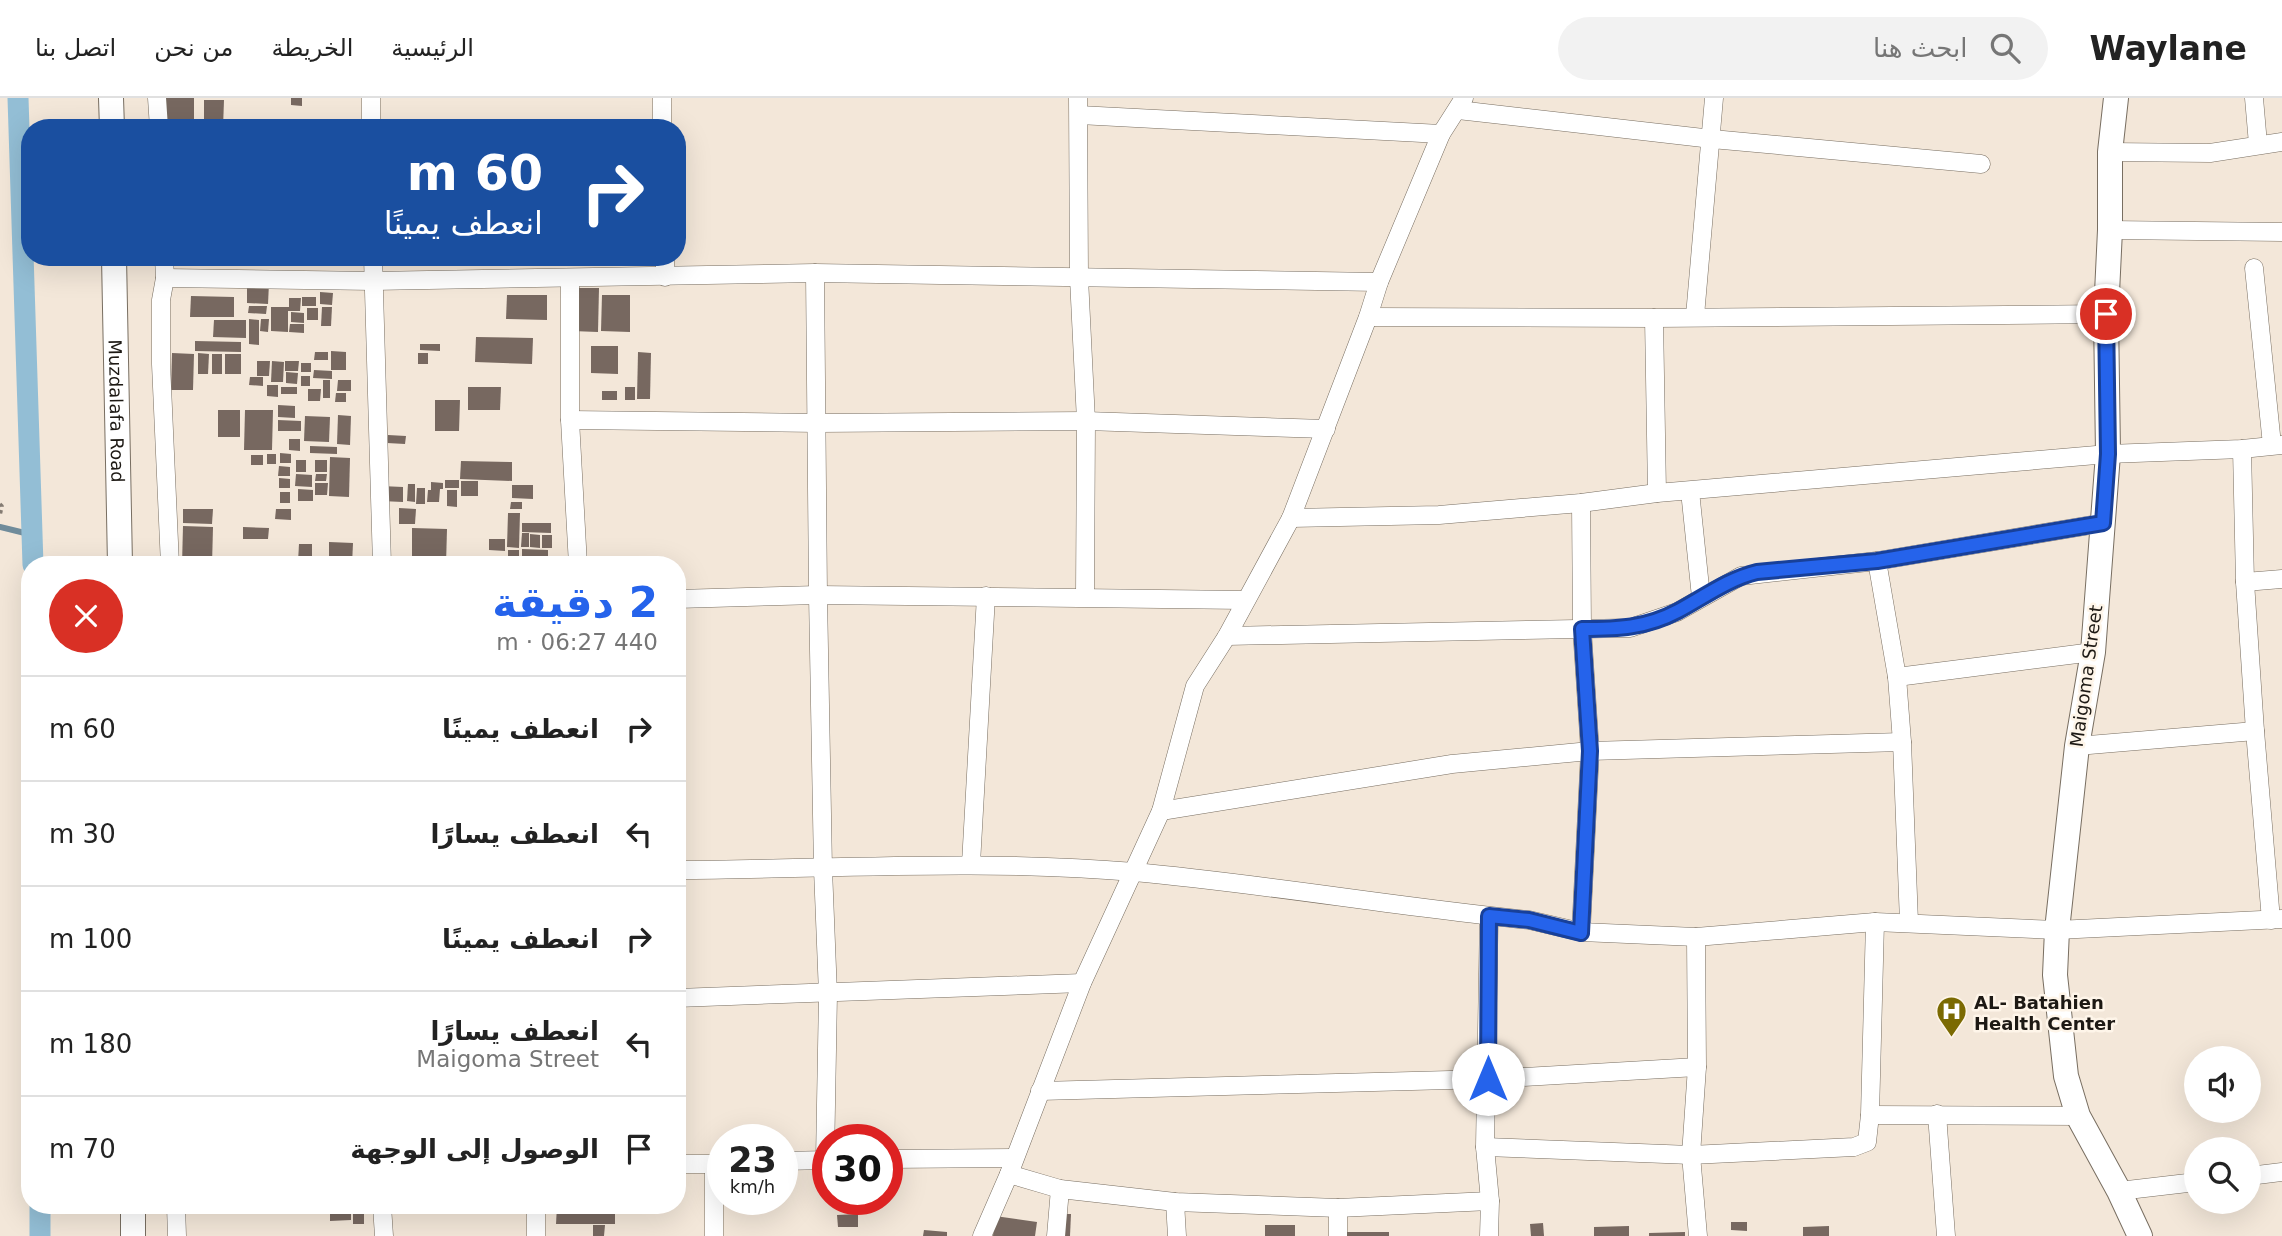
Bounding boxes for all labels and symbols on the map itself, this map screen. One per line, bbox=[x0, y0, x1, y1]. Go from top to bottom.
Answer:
pin bbox=[2076, 284, 2136, 344]
street label: Muzdalafa Road bbox=[105, 339, 129, 483]
street label: Maigoma Street bbox=[2066, 604, 2106, 748]
place label: AL- Batahien Health Center bbox=[1974, 992, 2115, 1034]
hospital icon: AL- Batahien Health Center bbox=[1934, 995, 1968, 1039]
position arrow bbox=[1451, 1042, 1525, 1116]
speed limit sign: 30 bbox=[812, 1124, 903, 1215]

